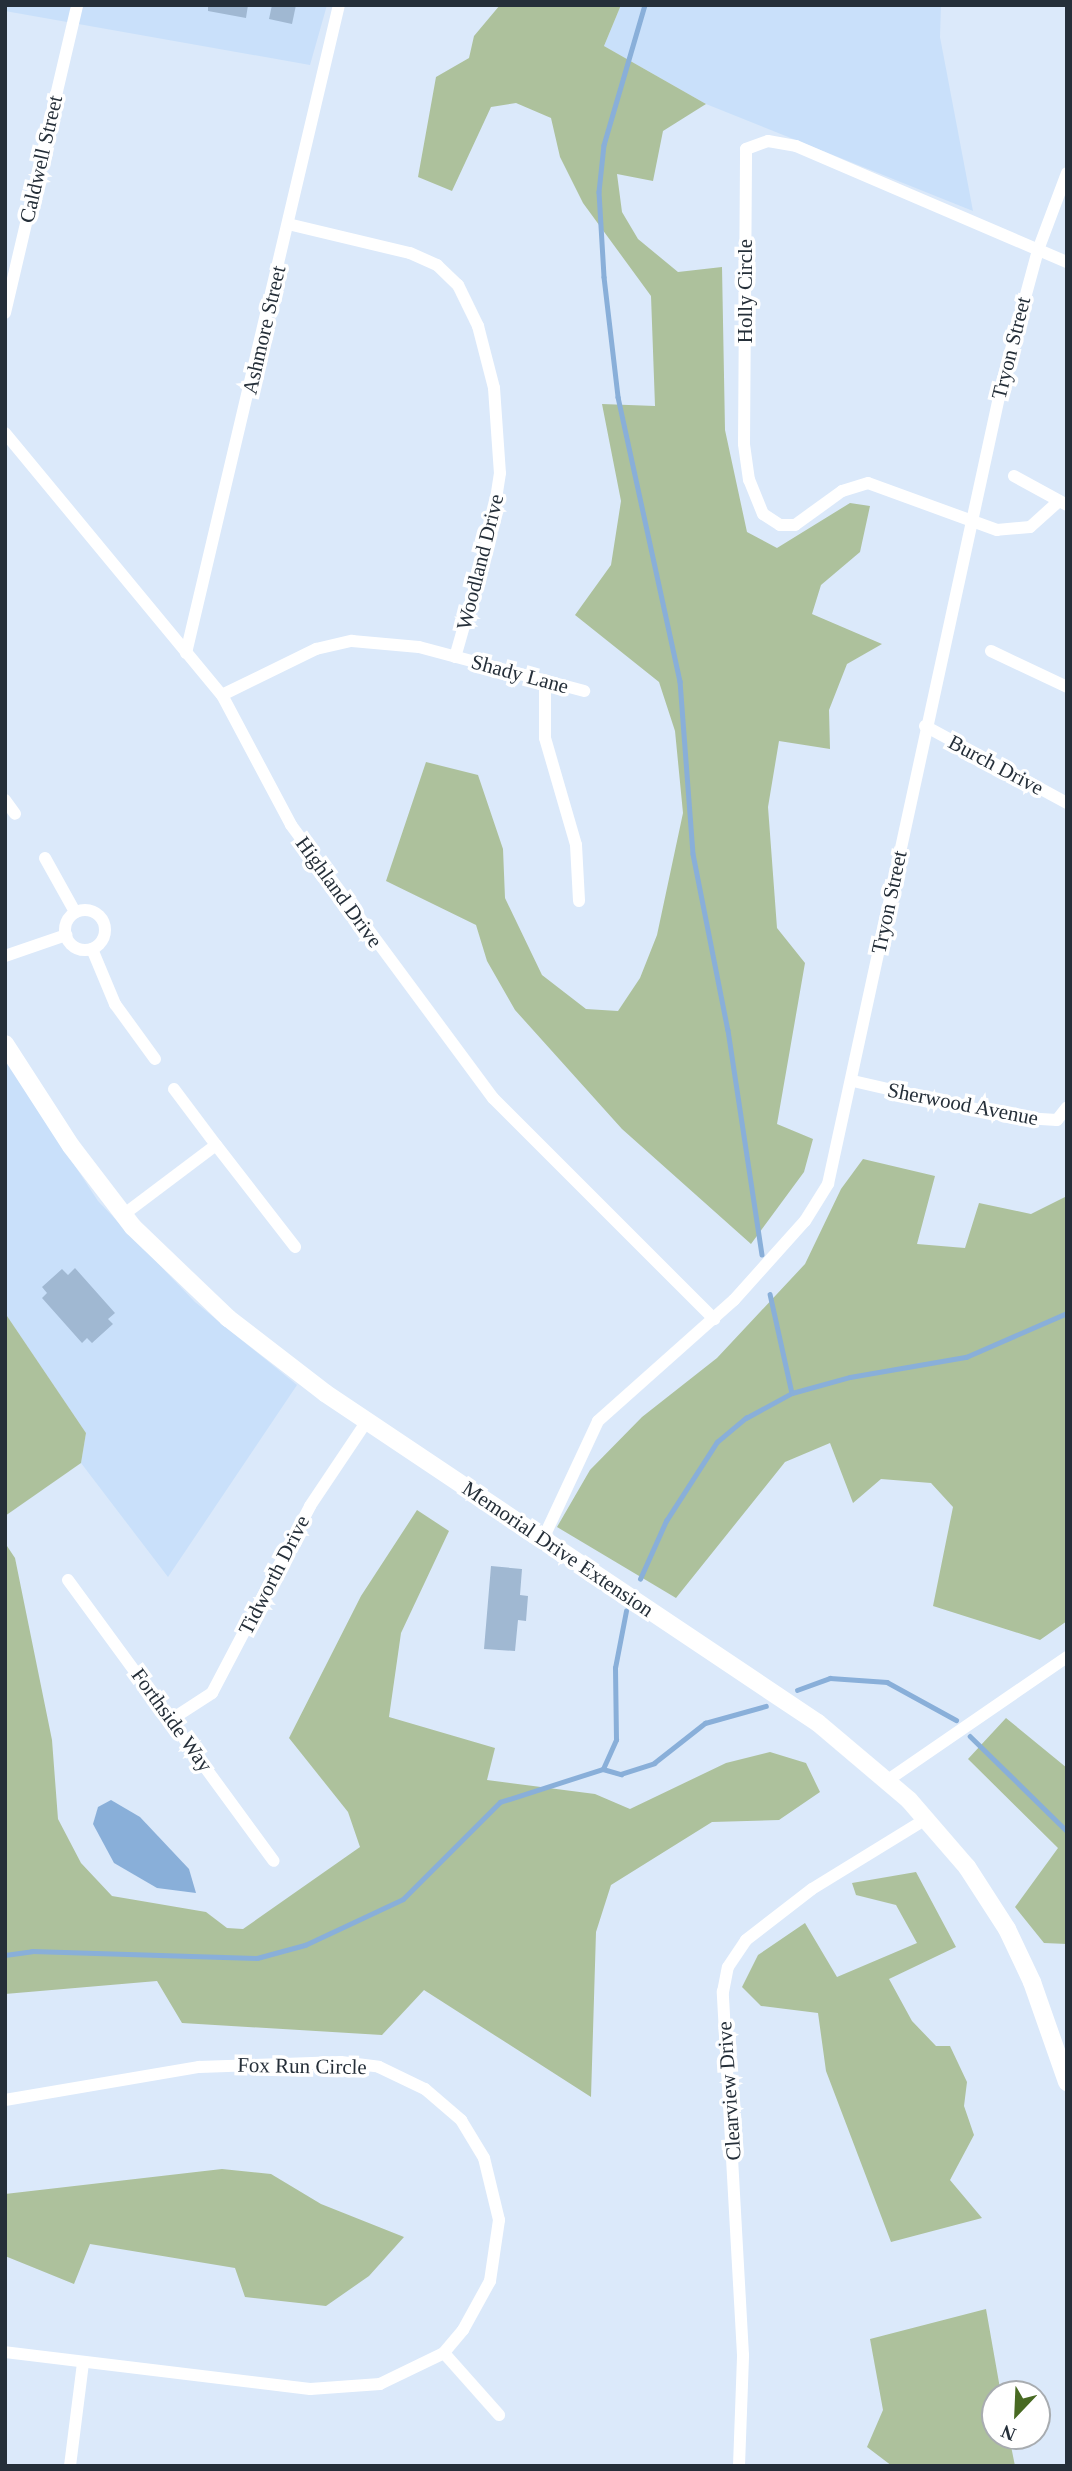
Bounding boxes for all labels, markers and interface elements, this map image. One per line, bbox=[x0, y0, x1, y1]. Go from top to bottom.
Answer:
street label: Caldwell Street bbox=[14, 93, 68, 225]
street label: Holly Circle bbox=[732, 239, 758, 343]
street label: Ashmore Street bbox=[237, 263, 291, 397]
street label: Tryon Street bbox=[986, 294, 1036, 402]
street label: Woodland Drive bbox=[451, 492, 509, 632]
street label: Shady Lane bbox=[469, 649, 571, 699]
street label: Burch Drive bbox=[944, 729, 1048, 801]
street label: Highland Drive bbox=[290, 832, 388, 952]
street label: Tryon Street bbox=[866, 848, 912, 956]
street label: Sherwood Avenue bbox=[885, 1077, 1041, 1131]
street label: Memorial Drive Extension bbox=[458, 1476, 658, 1622]
street label: Tidworth Drive bbox=[233, 1511, 315, 1639]
street label: Forthside Way bbox=[126, 1663, 218, 1777]
street label: Clearview Drive bbox=[712, 2021, 746, 2161]
street label: Fox Run Circle bbox=[237, 2052, 367, 2080]
north arrow bbox=[981, 2380, 1051, 2450]
text: N bbox=[998, 2421, 1019, 2445]

